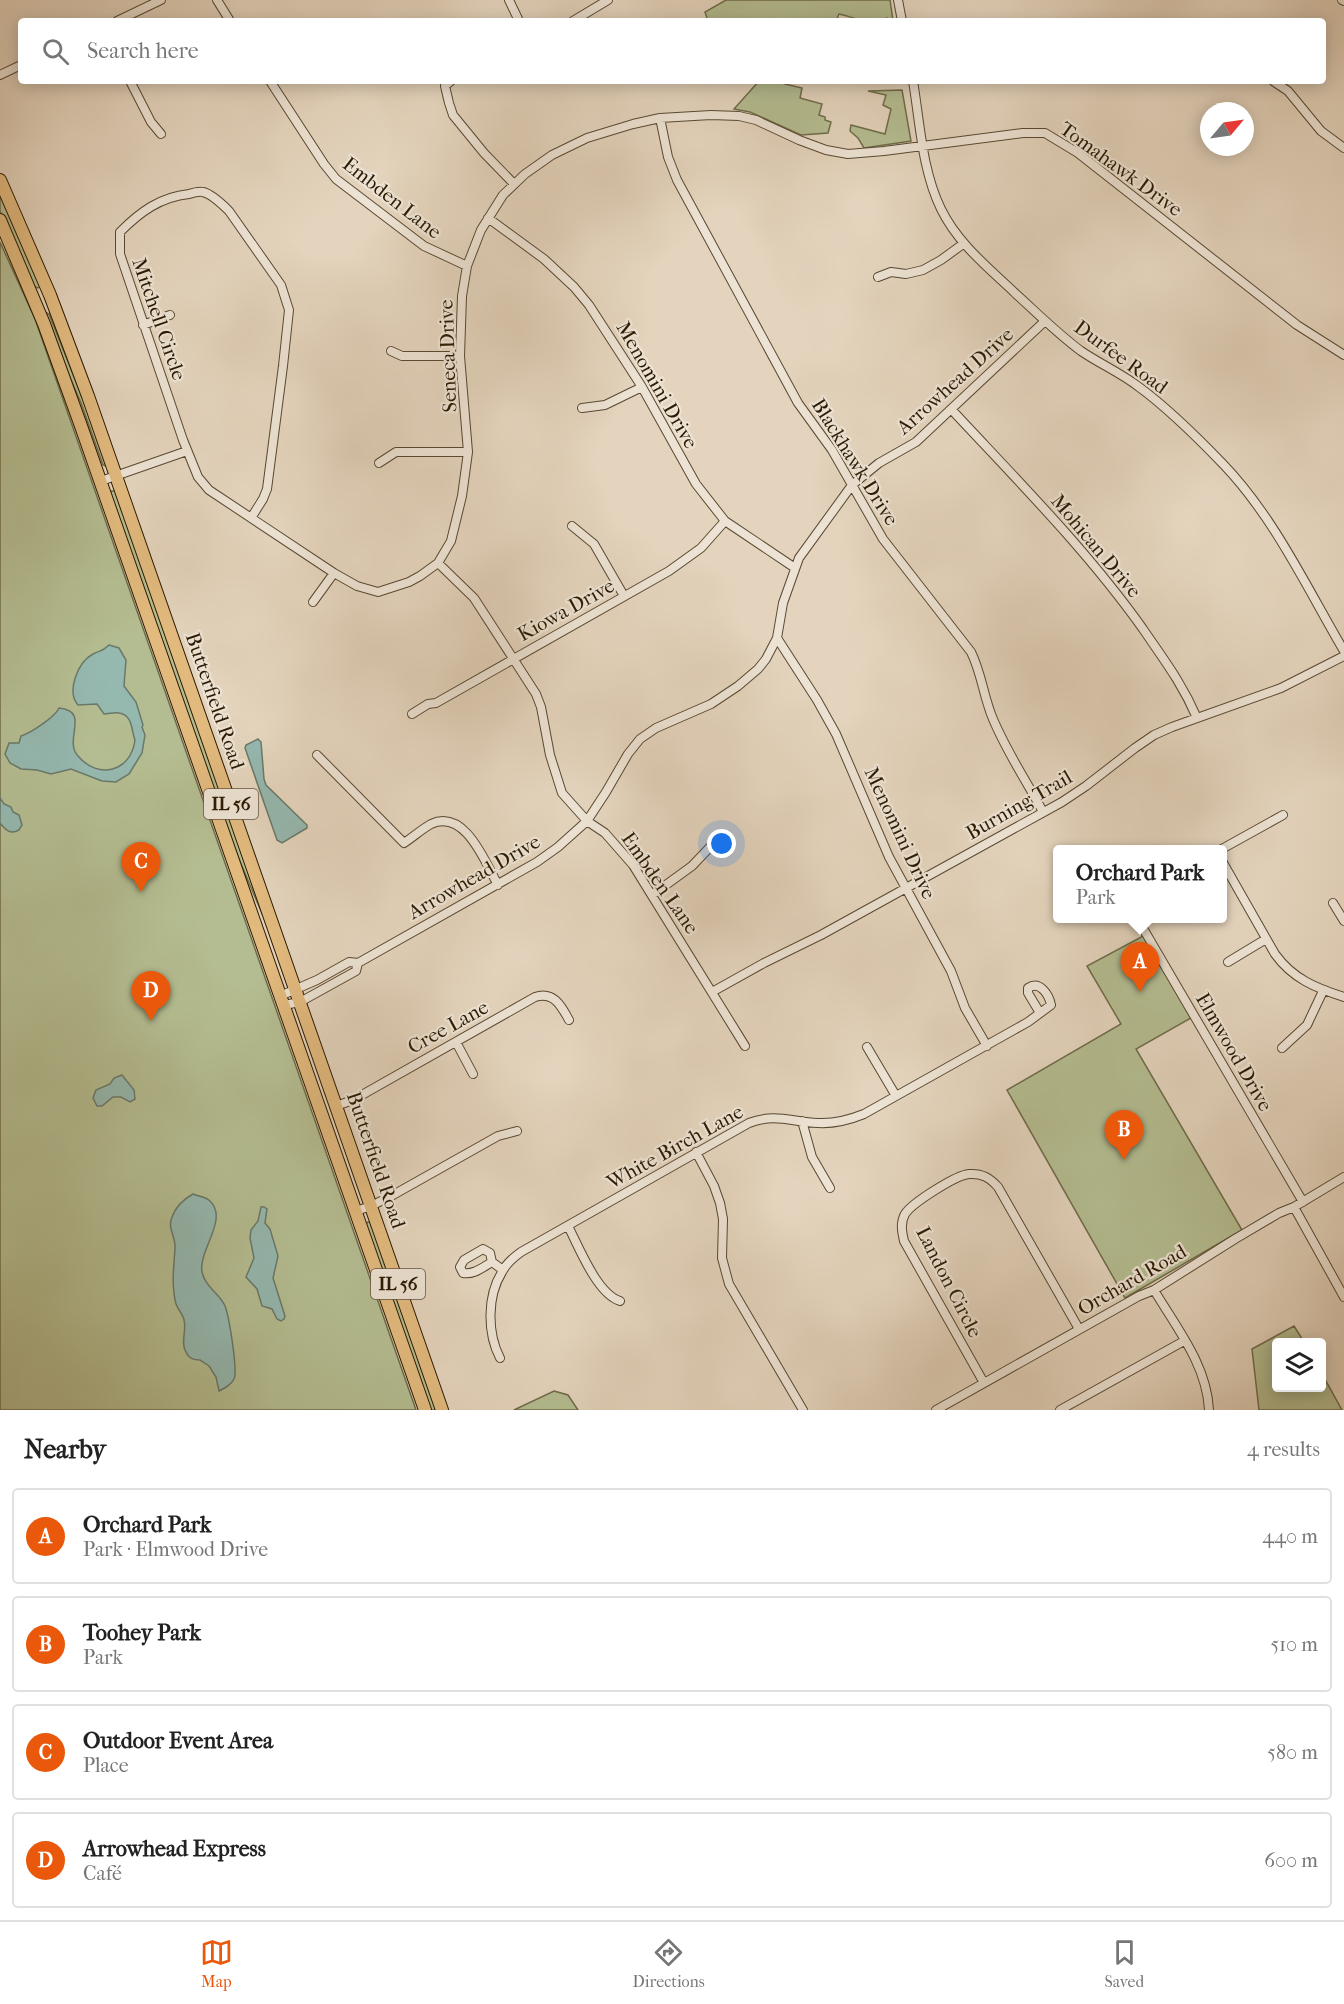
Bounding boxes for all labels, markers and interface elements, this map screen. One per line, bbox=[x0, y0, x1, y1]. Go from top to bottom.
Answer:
search box bbox=[18, 18, 1326, 84]
icon: search bbox=[39, 35, 72, 68]
text: Search here bbox=[87, 38, 199, 64]
north arrow bbox=[1200, 102, 1254, 156]
street label: Tomahawk Drive bbox=[1055, 117, 1187, 221]
street label: Embden Lane bbox=[338, 152, 446, 244]
street label: Mitchell Circle bbox=[127, 255, 191, 383]
street label: Seneca Drive bbox=[435, 299, 461, 413]
street label: Durfee Road bbox=[1070, 315, 1173, 399]
street label: Menomini Drive bbox=[611, 317, 703, 453]
street label: Arrowhead Drive bbox=[891, 323, 1018, 440]
street label: Blackhawk Drive bbox=[807, 394, 903, 530]
street label: Mohican Drive bbox=[1046, 490, 1146, 602]
street label: Kiowa Drive bbox=[514, 574, 618, 646]
street label: Butterfield Road bbox=[181, 630, 250, 773]
street label: Menomini Drive bbox=[859, 763, 941, 903]
street label: Burning Trail bbox=[962, 765, 1076, 845]
road number: IL 56 bbox=[204, 789, 258, 819]
street label: Embden Lane bbox=[617, 828, 704, 938]
your location bbox=[707, 829, 736, 858]
street label: Arrowhead Drive bbox=[403, 830, 544, 925]
pin: C bbox=[122, 842, 160, 892]
popup bbox=[1053, 845, 1227, 923]
text: Orchard Park bbox=[1076, 860, 1204, 886]
text: Park bbox=[1076, 886, 1116, 909]
pin: A bbox=[1120, 942, 1160, 992]
pin: D bbox=[132, 972, 170, 1021]
street label: Elmwood Drive bbox=[1191, 989, 1277, 1115]
street label: Cree Lane bbox=[404, 995, 492, 1059]
street label: Butterfield Road bbox=[342, 1089, 411, 1232]
street label: White Birch Lane bbox=[602, 1100, 747, 1194]
pin: B bbox=[1104, 1110, 1144, 1160]
street label: Landon Circle bbox=[911, 1223, 987, 1341]
street label: Orchard Road bbox=[1074, 1239, 1191, 1320]
road number: IL 56 bbox=[371, 1269, 425, 1299]
map controls bbox=[1272, 1338, 1326, 1392]
button: layers bbox=[1272, 1338, 1326, 1392]
text: Nearby bbox=[24, 1434, 106, 1465]
text: 4 results bbox=[1247, 1438, 1320, 1461]
text: Orchard Park bbox=[83, 1512, 211, 1538]
text: A bbox=[39, 1525, 52, 1548]
text: 440 m bbox=[1262, 1525, 1318, 1548]
text: Park · Elmwood Drive bbox=[83, 1538, 268, 1561]
text: Toohey Park bbox=[83, 1620, 201, 1646]
text: B bbox=[39, 1633, 52, 1656]
text: 510 m bbox=[1270, 1633, 1318, 1656]
text: Park bbox=[83, 1646, 123, 1669]
text: Outdoor Event Area bbox=[83, 1728, 273, 1754]
text: C bbox=[39, 1741, 52, 1764]
text: 580 m bbox=[1267, 1741, 1318, 1764]
text: Place bbox=[83, 1754, 129, 1777]
text: Arrowhead Express bbox=[83, 1836, 266, 1862]
text: D bbox=[38, 1849, 53, 1872]
text: 600 m bbox=[1264, 1849, 1318, 1872]
text: Café bbox=[83, 1862, 122, 1885]
tab: Map bbox=[200, 1936, 233, 1991]
tab: Directions bbox=[633, 1936, 705, 1991]
tab: Saved bbox=[1104, 1936, 1144, 1991]

